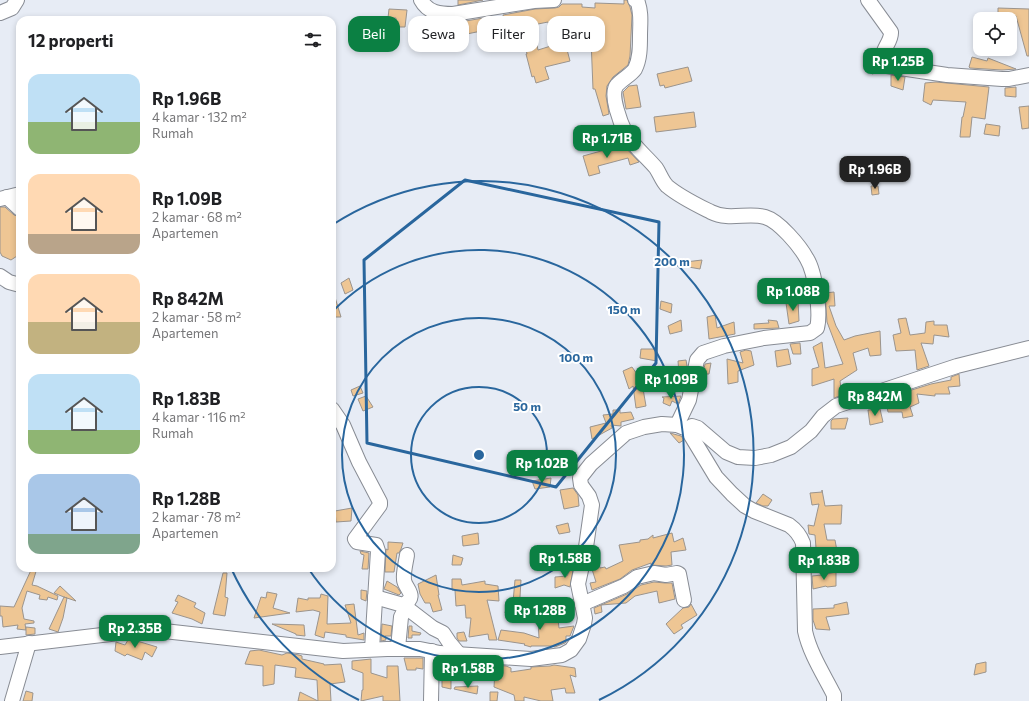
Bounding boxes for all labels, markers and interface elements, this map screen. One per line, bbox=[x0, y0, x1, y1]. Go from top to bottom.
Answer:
map controls bbox=[973, 12, 1017, 56]
button: locate bbox=[973, 12, 1017, 56]
chip: Beli bbox=[348, 16, 400, 52]
chip: Sewa bbox=[408, 16, 469, 52]
chip: Filter bbox=[477, 16, 539, 52]
chip: Baru bbox=[547, 16, 605, 52]
icon: filters bbox=[302, 29, 324, 51]
text: 12 properti bbox=[28, 30, 114, 51]
pin: Rp 1.25B bbox=[857, 48, 939, 82]
text: Rp 1.25B bbox=[872, 53, 924, 69]
text: Rp 1.96B bbox=[152, 88, 221, 109]
icon: home bbox=[60, 90, 108, 138]
text: 4 kamar · 132 m² bbox=[152, 109, 247, 125]
text: Rumah bbox=[152, 125, 194, 141]
pin: Rp 1.71B bbox=[566, 125, 648, 159]
text: Rp 1.71B bbox=[582, 130, 632, 146]
pin: Rp 1.96B bbox=[834, 156, 916, 190]
text: Rp 1.96B bbox=[849, 161, 901, 177]
text: Rp 1.09B bbox=[152, 188, 222, 209]
icon: home bbox=[60, 190, 108, 238]
text: 2 kamar · 68 m² bbox=[152, 209, 242, 225]
text: Apartemen bbox=[152, 225, 218, 241]
text: 200 m bbox=[654, 254, 690, 268]
pin: Rp 1.08B bbox=[752, 278, 834, 312]
text: Rp 1.08B bbox=[766, 283, 820, 299]
text: Rp 842M bbox=[152, 288, 224, 309]
icon: home bbox=[60, 290, 108, 338]
text: 150 m bbox=[607, 302, 641, 316]
text: 2 kamar · 58 m² bbox=[152, 309, 241, 325]
text: Apartemen bbox=[152, 325, 218, 341]
text: 100 m bbox=[559, 350, 593, 364]
pin: Rp 1.09B bbox=[630, 366, 712, 400]
text: Rp 1.09B bbox=[644, 371, 698, 387]
pin: Rp 842M bbox=[838, 383, 912, 417]
text: Rp 1.83B bbox=[152, 388, 221, 409]
text: Rp 842M bbox=[847, 388, 903, 404]
icon: home bbox=[60, 390, 108, 438]
text: 50 m bbox=[513, 399, 541, 413]
text: 4 kamar · 116 m² bbox=[152, 409, 246, 425]
text: Rumah bbox=[152, 425, 194, 441]
centre of rings bbox=[472, 448, 486, 462]
pin: Rp 1.02B bbox=[501, 450, 583, 484]
text: Rp 1.02B bbox=[516, 455, 568, 471]
text: Rp 1.28B bbox=[152, 488, 221, 509]
icon: home bbox=[60, 490, 108, 538]
text: 2 kamar · 78 m² bbox=[152, 509, 241, 525]
text: Apartemen bbox=[152, 525, 218, 541]
pin: Rp 1.58B bbox=[524, 545, 606, 579]
pin: Rp 1.83B bbox=[783, 547, 865, 581]
text: Rp 1.58B bbox=[539, 550, 591, 566]
text: Rp 1.83B bbox=[798, 552, 850, 568]
pin: Rp 1.28B bbox=[499, 597, 581, 631]
text: Rp 1.28B bbox=[514, 602, 566, 618]
pin: Rp 2.35B bbox=[94, 615, 176, 649]
text: Rp 2.35B bbox=[108, 620, 162, 636]
pin: Rp 1.58B bbox=[427, 655, 509, 689]
text: Rp 1.58B bbox=[442, 660, 494, 676]

